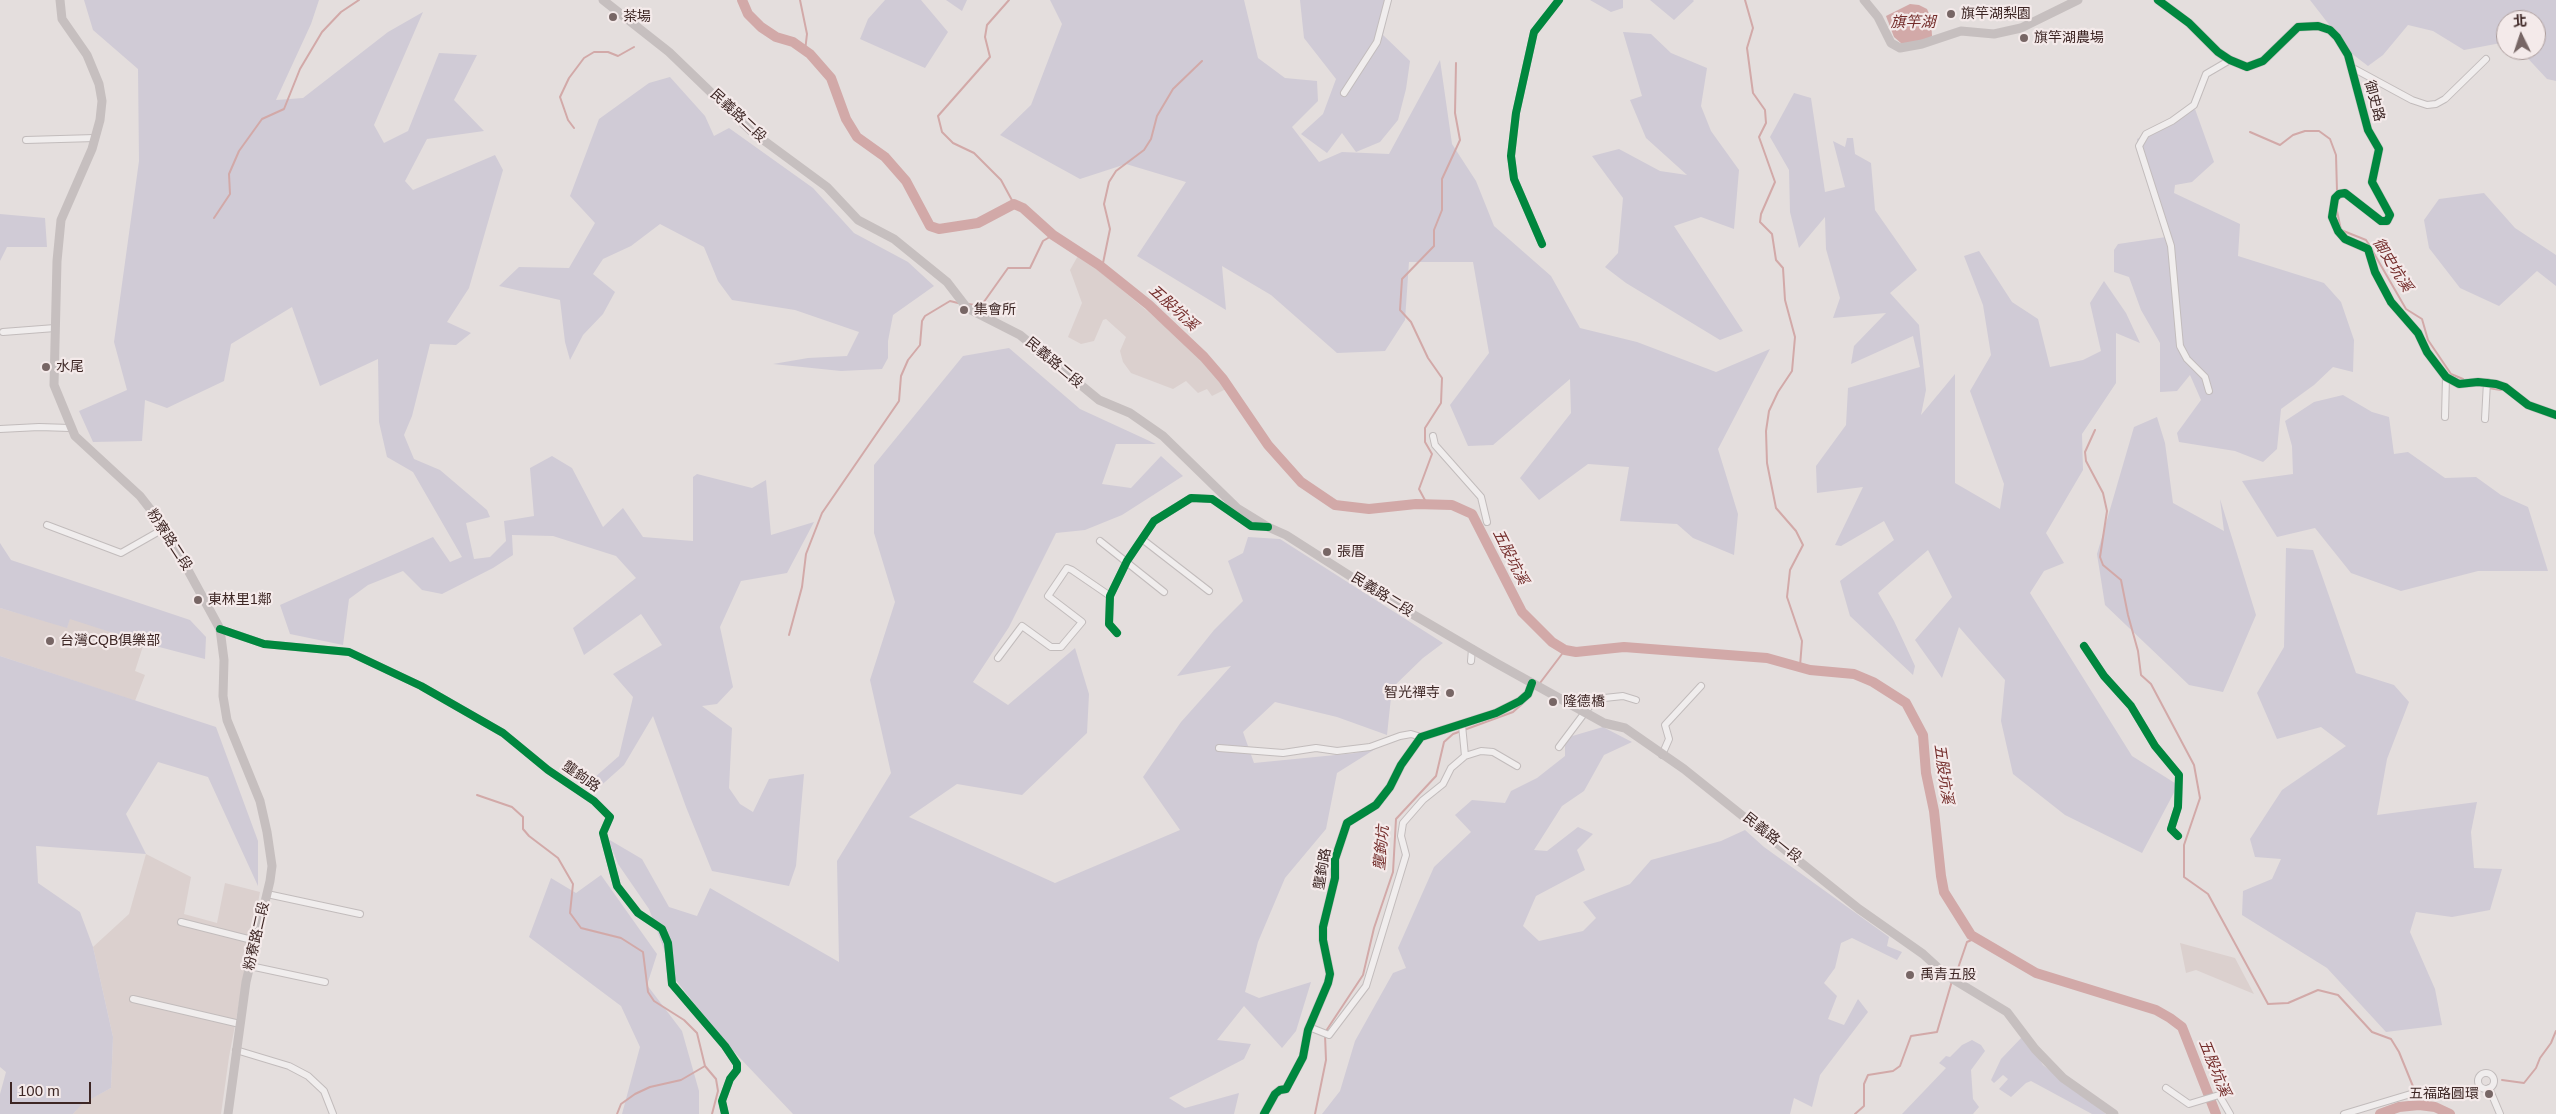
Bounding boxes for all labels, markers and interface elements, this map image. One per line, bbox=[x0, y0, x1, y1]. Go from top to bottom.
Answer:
place label: 旗竿湖梨園 bbox=[1961, 6, 2031, 22]
marker: 旗竿湖梨園 bbox=[1945, 8, 1957, 20]
place label: 茶場 bbox=[623, 9, 651, 25]
north arrow bbox=[2496, 10, 2546, 60]
marker: 茶場 bbox=[607, 11, 619, 23]
text: 北 bbox=[2512, 13, 2528, 30]
water label: 旗竿湖 bbox=[1891, 14, 1935, 32]
place label: 旗竿湖農場 bbox=[2034, 30, 2104, 46]
marker: 旗竿湖農場 bbox=[2018, 32, 2030, 44]
street label: 御史路 bbox=[2360, 79, 2388, 123]
street label: 民義路二段 bbox=[707, 86, 769, 146]
water label: 御史坑溪 bbox=[2368, 235, 2416, 295]
water label: 五股坑溪 bbox=[1145, 281, 1201, 335]
place label: 集會所 bbox=[974, 302, 1016, 318]
marker: 集會所 bbox=[958, 304, 970, 316]
street label: 民義路二段 bbox=[1022, 334, 1086, 392]
place label: 水尾 bbox=[56, 359, 84, 375]
marker: 水尾 bbox=[40, 361, 52, 373]
street label: 粉寮路二段 bbox=[143, 506, 195, 574]
water label: 五股坑溪 bbox=[1488, 526, 1532, 588]
place label: 張厝 bbox=[1337, 544, 1365, 560]
marker: 張厝 bbox=[1321, 546, 1333, 558]
street label: 民義路二段 bbox=[1348, 569, 1416, 621]
place label: 東林里1鄰 bbox=[208, 592, 272, 608]
marker: 東林里1鄰 bbox=[192, 594, 204, 606]
place label: 台灣CQB俱樂部 bbox=[60, 633, 160, 649]
marker: 台灣CQB俱樂部 bbox=[44, 635, 56, 647]
place label: 智光禪寺 bbox=[1384, 685, 1440, 701]
marker: 智光禪寺 bbox=[1444, 687, 1456, 699]
place label: 隆德橋 bbox=[1563, 694, 1605, 710]
marker: 隆德橋 bbox=[1547, 696, 1559, 708]
water label: 五股坑溪 bbox=[1930, 743, 1956, 805]
street label: 壟鉤路 bbox=[559, 758, 603, 796]
street label: 民義路一段 bbox=[1740, 809, 1804, 867]
water label: 壟鉤坑 bbox=[1371, 825, 1393, 871]
street label: 壟鉤路 bbox=[1311, 847, 1335, 891]
street label: 粉寮路二段 bbox=[241, 900, 273, 972]
place label: 禹青五股 bbox=[1920, 967, 1976, 983]
marker: 禹青五股 bbox=[1904, 969, 1916, 981]
water label: 五股坑溪 bbox=[2194, 1037, 2234, 1099]
scale bar bbox=[12, 1072, 94, 1104]
text: 100 m bbox=[18, 1082, 60, 1099]
place label: 五福路圓環 bbox=[2409, 1086, 2479, 1102]
marker: 五福路圓環 bbox=[2483, 1088, 2495, 1100]

